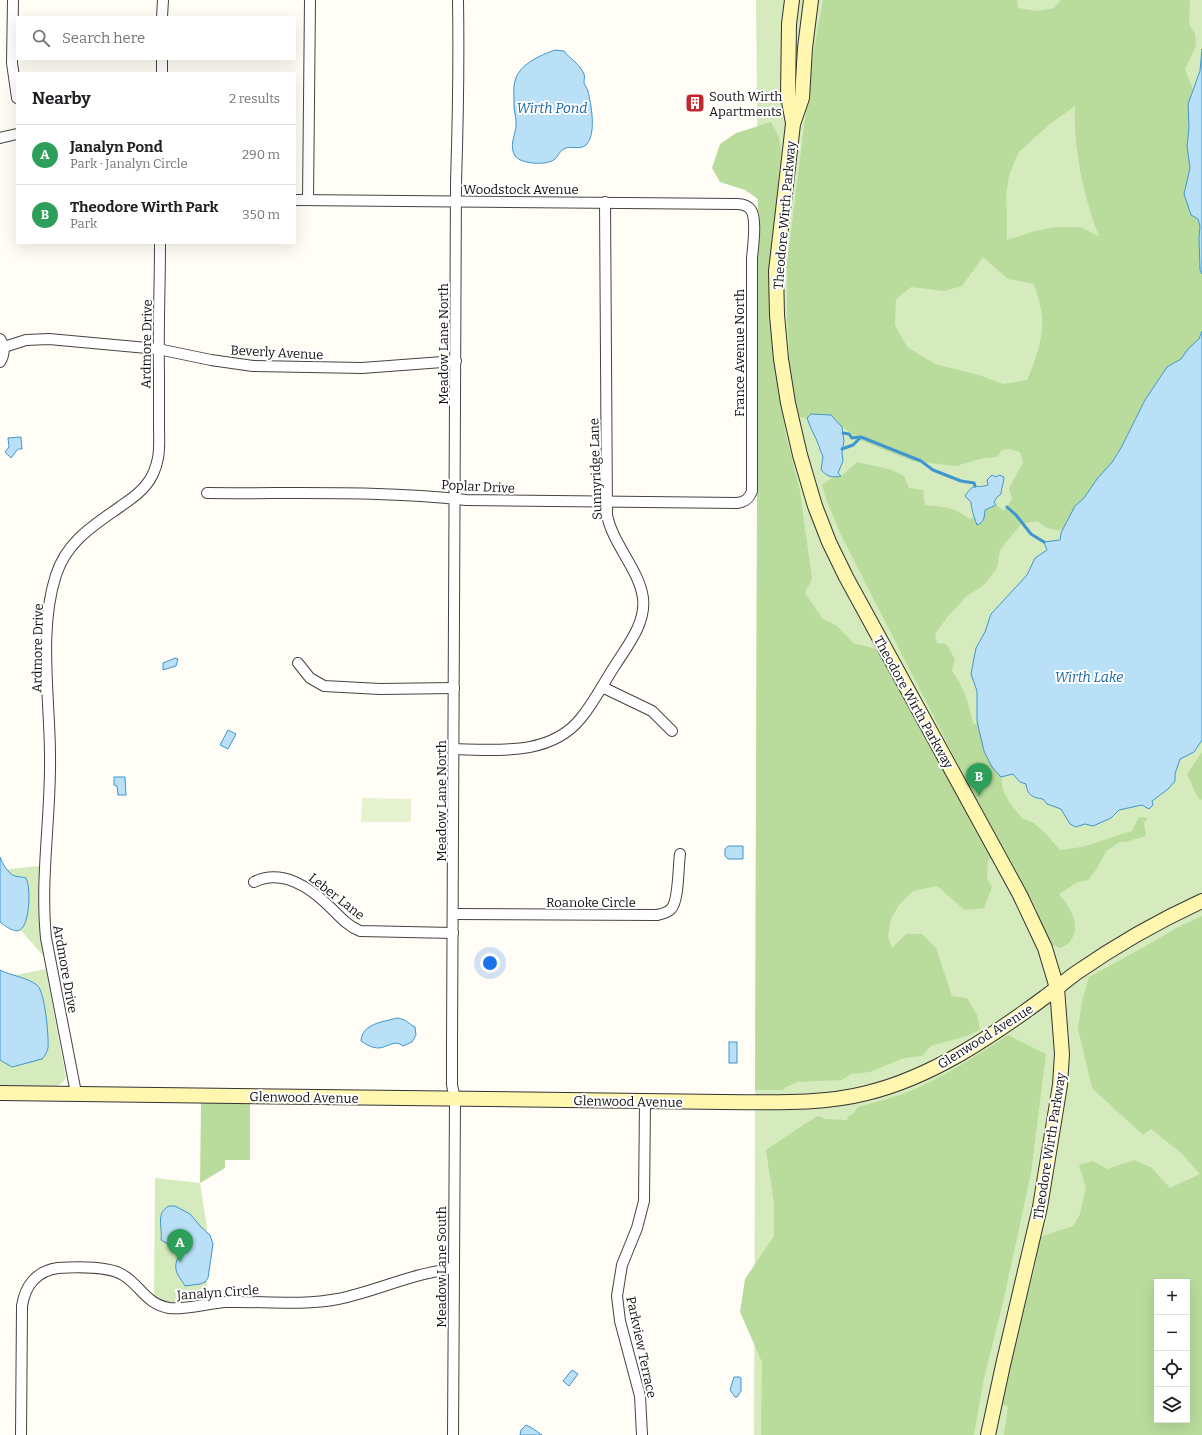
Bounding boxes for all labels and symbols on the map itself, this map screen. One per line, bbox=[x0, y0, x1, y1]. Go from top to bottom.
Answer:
place label: South Wirth Apartments bbox=[709, 89, 782, 119]
building icon: South Wirth Apartments bbox=[684, 92, 706, 114]
water label: Wirth Pond bbox=[516, 100, 588, 117]
street label: Theodore Wirth Parkway bbox=[771, 140, 798, 290]
street label: Woodstock Avenue bbox=[463, 182, 579, 197]
street label: Meadow Lane North bbox=[436, 283, 451, 405]
street label: France Avenue North bbox=[732, 289, 747, 417]
street label: Ardmore Drive bbox=[138, 299, 155, 389]
street label: Beverly Avenue bbox=[230, 343, 324, 362]
street label: Sunnyridge Lane bbox=[586, 418, 605, 520]
street label: Poplar Drive bbox=[441, 477, 515, 496]
street label: Ardmore Drive bbox=[29, 603, 46, 693]
street label: Theodore Wirth Parkway bbox=[871, 633, 956, 771]
water label: Wirth Lake bbox=[1055, 669, 1123, 686]
street label: Meadow Lane North bbox=[434, 740, 449, 862]
pin: B bbox=[966, 763, 992, 796]
street label: Leber Lane bbox=[306, 870, 368, 923]
street label: Roanoke Circle bbox=[546, 895, 636, 910]
street label: Ardmore Drive bbox=[50, 924, 81, 1014]
your location bbox=[480, 953, 500, 973]
street label: Glenwood Avenue bbox=[935, 1001, 1036, 1072]
street label: Theodore Wirth Parkway bbox=[1030, 1071, 1069, 1221]
street label: Glenwood Avenue bbox=[249, 1089, 359, 1106]
street label: Glenwood Avenue bbox=[573, 1093, 683, 1110]
street label: Meadow Lane South bbox=[434, 1206, 449, 1328]
pin: A bbox=[167, 1229, 193, 1262]
street label: Janalyn Circle bbox=[175, 1282, 260, 1303]
street label: Parkview Terrace bbox=[623, 1295, 660, 1399]

